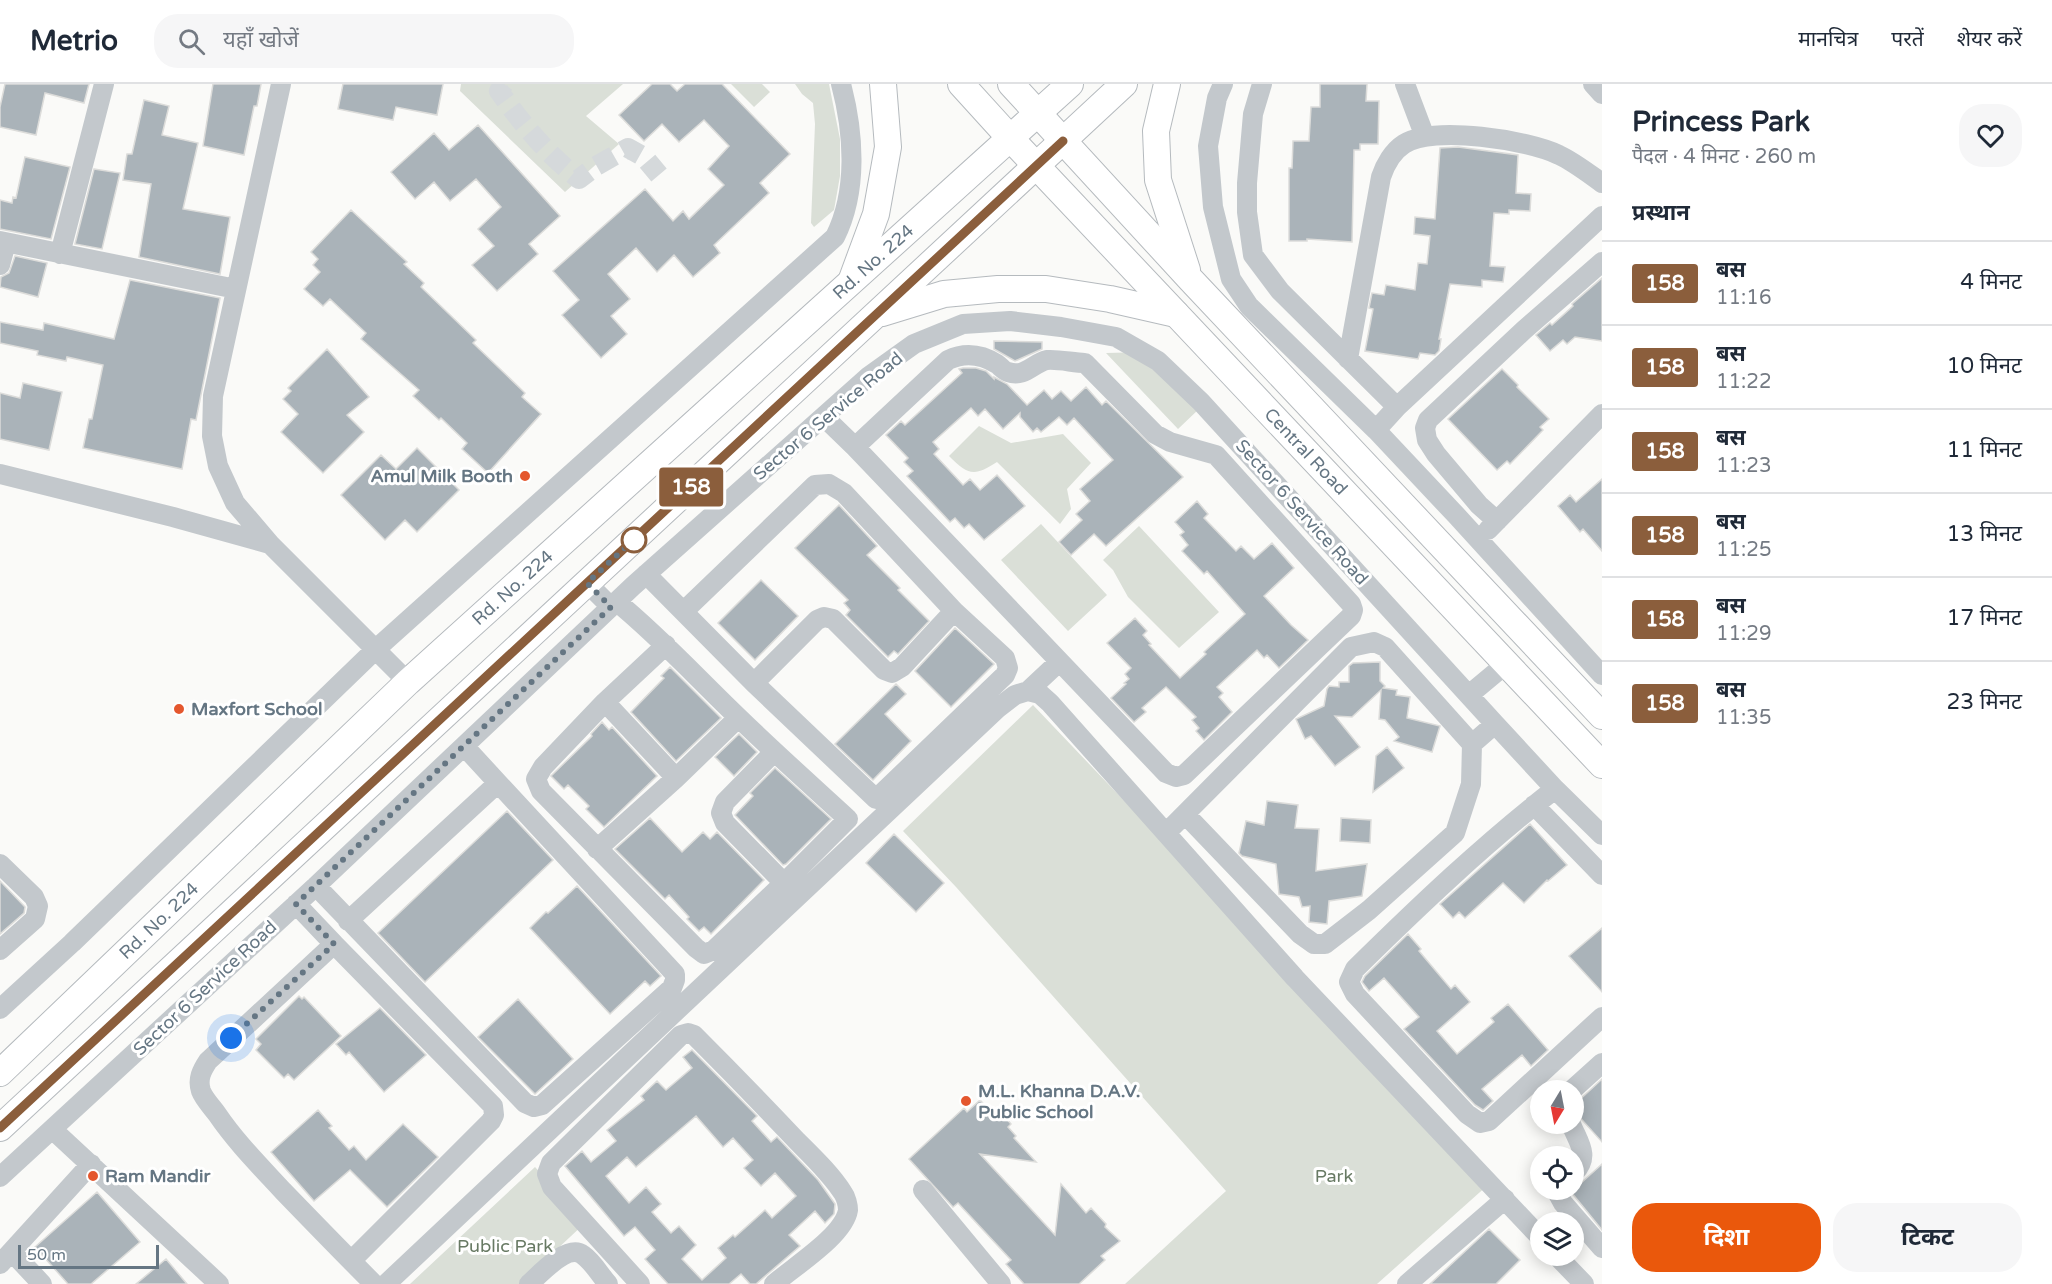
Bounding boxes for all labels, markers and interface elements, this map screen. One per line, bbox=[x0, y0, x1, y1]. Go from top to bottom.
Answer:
search box bbox=[154, 14, 574, 68]
text: Metrio bbox=[30, 24, 118, 58]
icon: search bbox=[175, 25, 208, 58]
text: यहाँ खोजें bbox=[223, 27, 299, 53]
text: मानचित्र bbox=[1798, 27, 1858, 52]
text: परतें bbox=[1891, 27, 1924, 52]
text: शेयर करें bbox=[1957, 27, 2022, 52]
button: heart bbox=[1959, 104, 2022, 167]
text: Princess Park bbox=[1632, 105, 1810, 139]
text: पैदल · 4 मिनट · 260 m bbox=[1632, 145, 1816, 169]
text: प्रस्थान bbox=[1632, 200, 1690, 226]
street label: Rd. No. 224 bbox=[828, 219, 918, 304]
text: बस bbox=[1716, 257, 1746, 283]
text: 4 मिनट bbox=[1960, 269, 2022, 295]
text: 158 bbox=[1645, 271, 1685, 296]
text: 11:16 bbox=[1716, 286, 1771, 310]
text: बस bbox=[1716, 341, 1746, 367]
street label: Sector 6 Service Road bbox=[749, 347, 907, 485]
text: 10 मिनट bbox=[1946, 353, 2022, 379]
text: 158 bbox=[1645, 355, 1685, 380]
text: 11:22 bbox=[1716, 370, 1771, 394]
street label: Central Road bbox=[1260, 403, 1352, 500]
text: बस bbox=[1716, 425, 1746, 451]
street label: Sector 6 Service Road bbox=[1231, 435, 1373, 589]
text: 11 मिनट bbox=[1946, 437, 2022, 463]
text: 158 bbox=[1645, 439, 1685, 464]
text: 11:23 bbox=[1716, 454, 1771, 478]
place label: Amul Milk Booth bbox=[370, 465, 513, 487]
line badge: 158 bbox=[656, 468, 726, 506]
marker: Amul Milk Booth bbox=[518, 469, 532, 483]
text: 158 bbox=[671, 475, 711, 500]
text: बस bbox=[1716, 509, 1746, 535]
text: 13 मिनट bbox=[1946, 521, 2022, 547]
text: 158 bbox=[1645, 523, 1685, 548]
unlabelled marker bbox=[621, 527, 647, 553]
text: 11:25 bbox=[1716, 538, 1771, 562]
street label: Rd. No. 224 bbox=[467, 545, 558, 630]
text: बस bbox=[1716, 593, 1746, 619]
text: 17 मिनट bbox=[1946, 605, 2022, 631]
text: 158 bbox=[1645, 607, 1685, 632]
text: 11:29 bbox=[1716, 622, 1771, 646]
text: बस bbox=[1716, 677, 1746, 703]
text: 23 मिनट bbox=[1946, 689, 2022, 715]
text: 158 bbox=[1645, 691, 1685, 716]
place label: Maxfort School bbox=[191, 698, 322, 720]
marker: Maxfort School bbox=[172, 702, 186, 716]
text: 11:35 bbox=[1716, 706, 1771, 730]
street label: Rd. No. 224 bbox=[114, 878, 203, 964]
street label: Sector 6 Service Road bbox=[129, 916, 281, 1060]
your location bbox=[216, 1023, 246, 1053]
place label: M.L. Khanna D.A.V. Public School bbox=[978, 1080, 1140, 1123]
north arrow bbox=[1530, 1080, 1584, 1134]
map controls bbox=[1530, 1080, 1584, 1266]
marker: M.L. Khanna D.A.V. Public School bbox=[959, 1094, 973, 1108]
button: locate bbox=[1530, 1146, 1584, 1200]
place label: Ram Mandir bbox=[105, 1165, 211, 1187]
park label: Park bbox=[1315, 1165, 1353, 1187]
marker: Ram Mandir bbox=[86, 1169, 100, 1183]
button: दिशा bbox=[1632, 1203, 1821, 1272]
button: टिकट bbox=[1833, 1203, 2022, 1272]
button: layers bbox=[1530, 1212, 1584, 1266]
park label: Public Park bbox=[457, 1235, 553, 1257]
scale bar bbox=[18, 1242, 159, 1270]
text: 50 m bbox=[27, 1245, 66, 1265]

